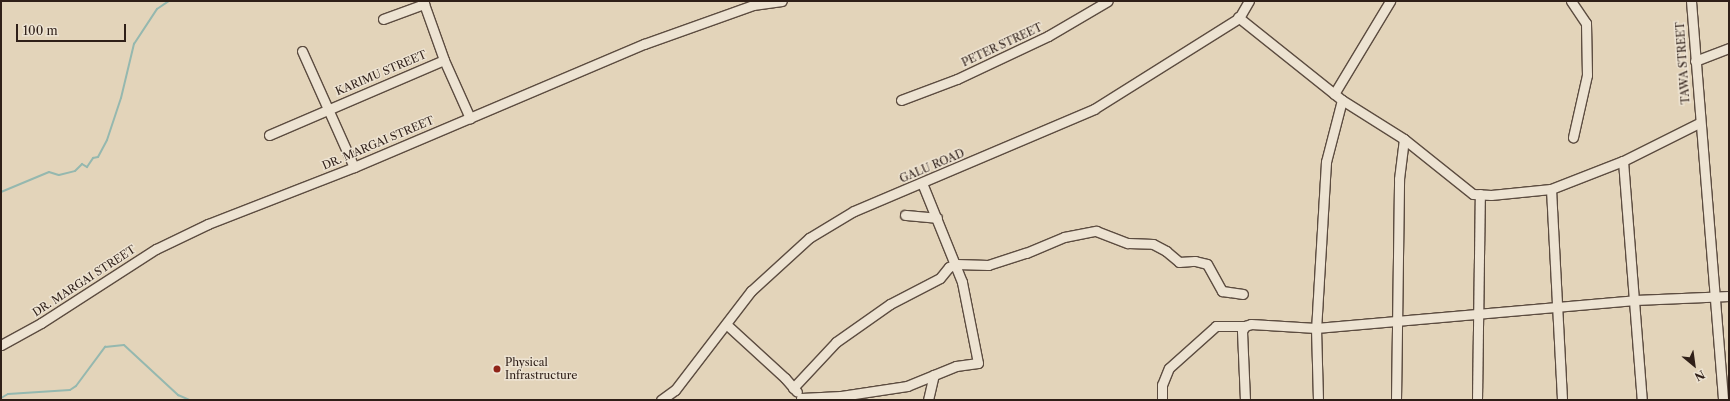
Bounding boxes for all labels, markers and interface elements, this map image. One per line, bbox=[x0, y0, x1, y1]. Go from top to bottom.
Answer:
scale bar bbox=[18, 16, 128, 42]
street label: PETER STREET bbox=[959, 20, 1045, 70]
street label: TAWA STREET bbox=[1674, 21, 1692, 105]
text: 100 m bbox=[23, 23, 58, 38]
street label: KARIMU STREET bbox=[333, 48, 429, 98]
street label: DR. MARGAI STREET bbox=[320, 113, 436, 173]
street label: GALU ROAD bbox=[898, 146, 966, 186]
street label: DR. MARGAI STREET bbox=[30, 243, 138, 319]
north arrow bbox=[1674, 345, 1714, 385]
place label: Physical Infrastructure bbox=[505, 356, 577, 382]
marker: Physical Infrastructure bbox=[492, 364, 502, 374]
text: N bbox=[1692, 367, 1707, 384]

